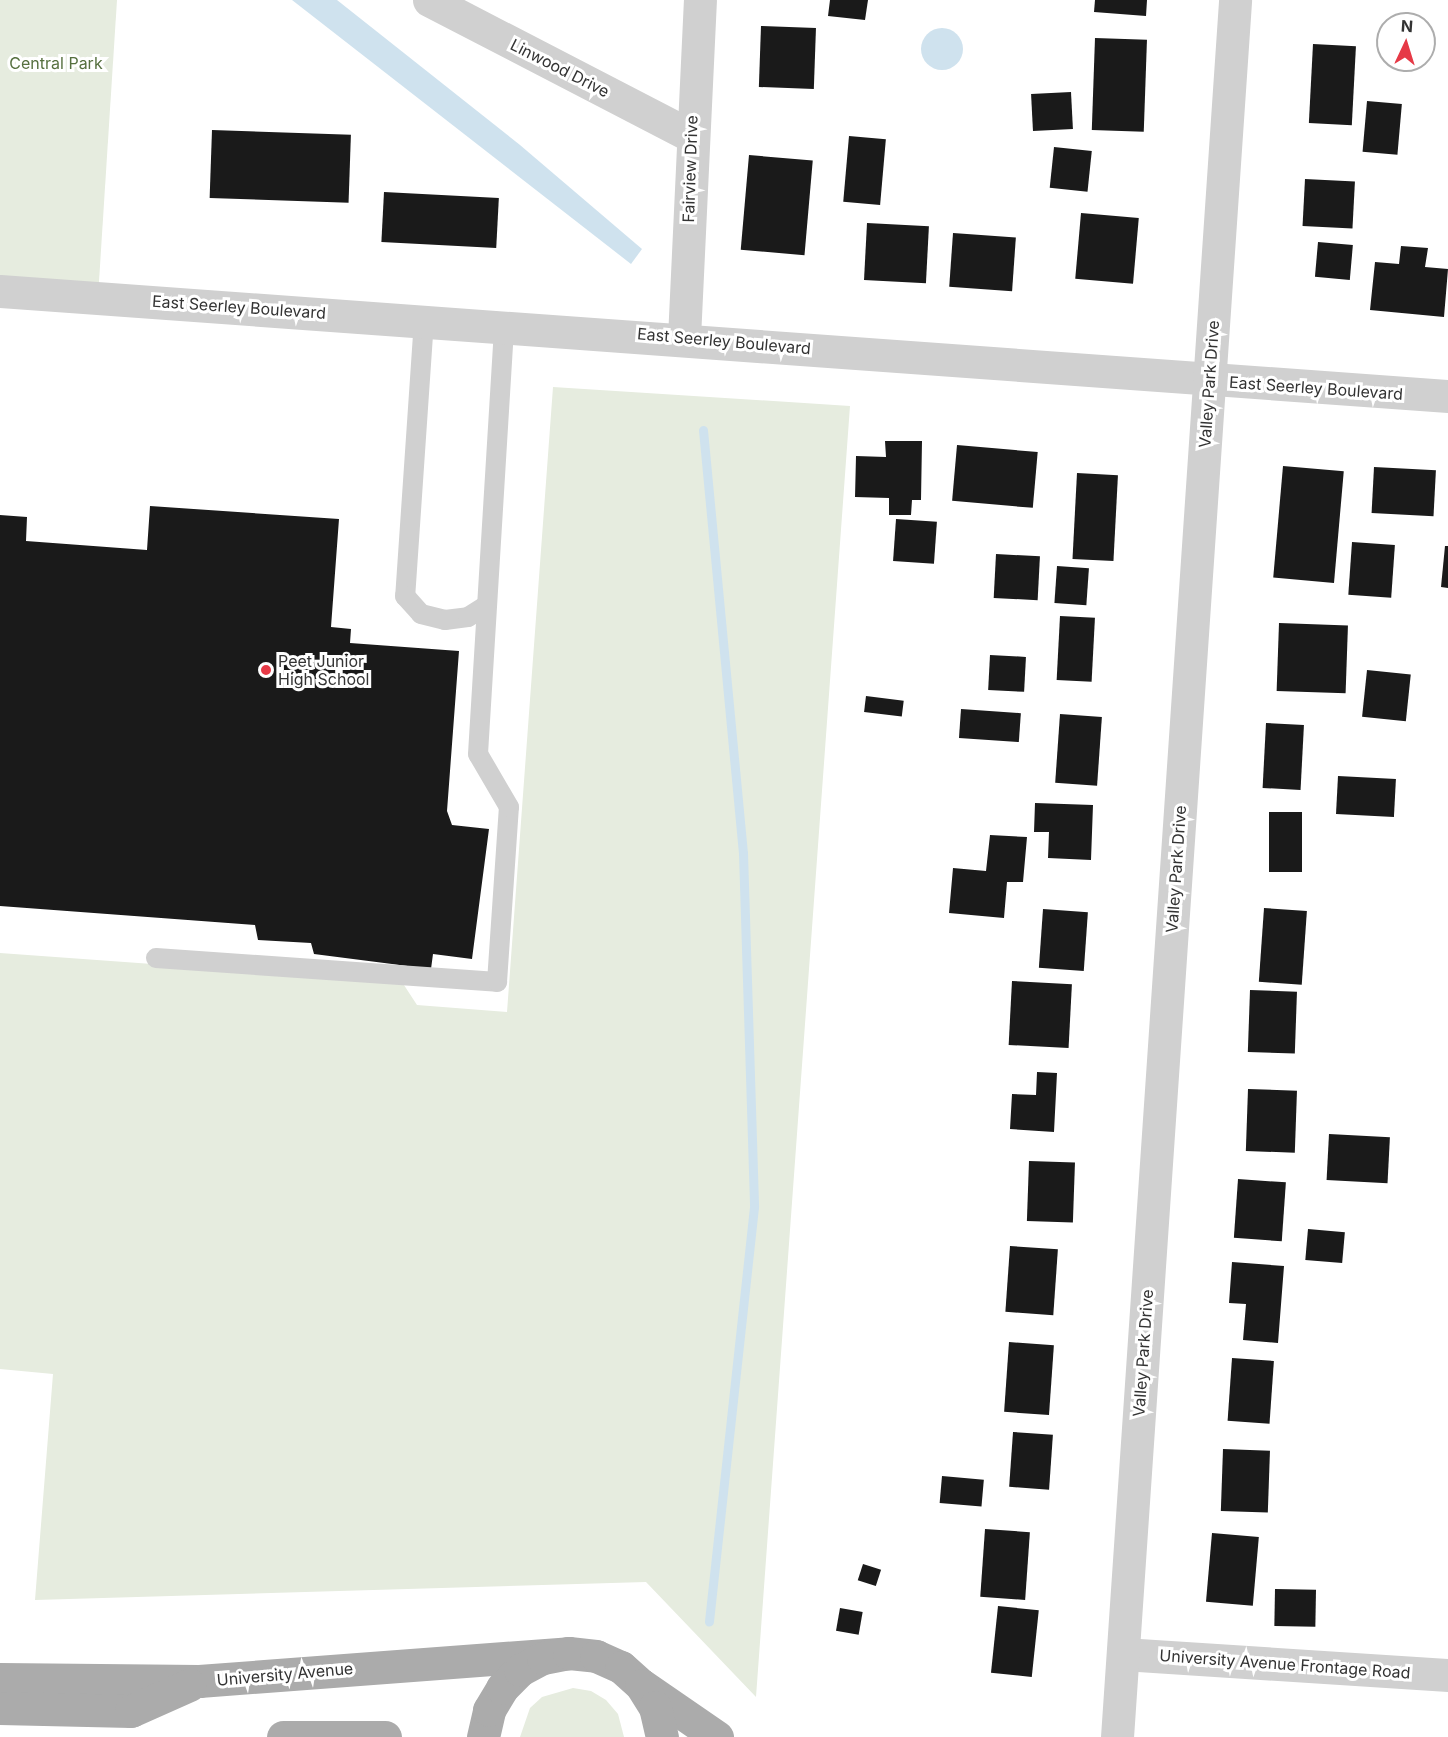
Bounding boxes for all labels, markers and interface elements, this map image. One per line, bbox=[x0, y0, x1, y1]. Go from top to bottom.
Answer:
north arrow bbox=[1376, 12, 1436, 72]
text: N bbox=[1400, 16, 1414, 36]
street label: Linwood Drive bbox=[507, 35, 613, 101]
park label: Central Park bbox=[9, 53, 103, 73]
street label: Fairview Drive bbox=[679, 115, 701, 223]
street label: East Seerley Boulevard bbox=[151, 291, 327, 323]
street label: Valley Park Drive bbox=[1195, 320, 1223, 448]
street label: East Seerley Boulevard bbox=[636, 324, 812, 358]
street label: East Seerley Boulevard bbox=[1228, 372, 1404, 404]
place label: Peet Junior High School bbox=[278, 651, 369, 689]
marker: Peet Junior High School bbox=[259, 663, 273, 677]
street label: Valley Park Drive bbox=[1162, 805, 1190, 933]
street label: Valley Park Drive bbox=[1129, 1289, 1157, 1417]
street label: University Avenue Frontage Road bbox=[1159, 1646, 1411, 1682]
street label: University Avenue bbox=[216, 1658, 354, 1690]

